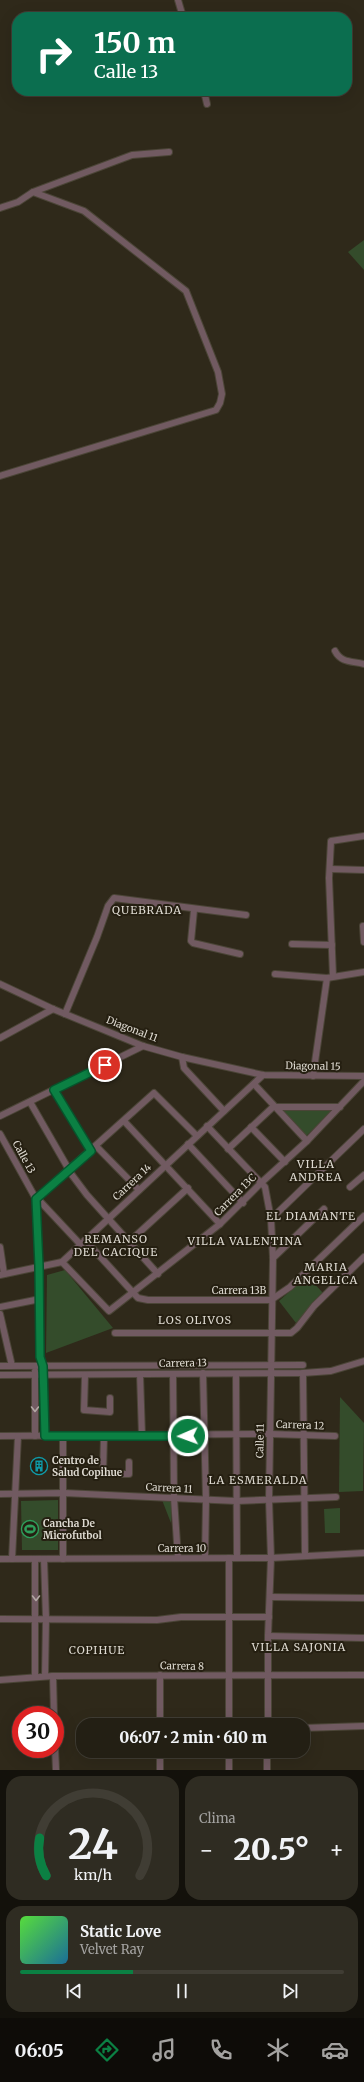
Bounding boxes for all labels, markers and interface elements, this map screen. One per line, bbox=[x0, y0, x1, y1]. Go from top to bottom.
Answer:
text: 150 m bbox=[94, 25, 176, 61]
icon: right bbox=[28, 28, 80, 80]
text: Calle 13 bbox=[94, 60, 158, 83]
district label: QUEBRADA bbox=[112, 903, 182, 917]
street label: Diagonal 11 bbox=[104, 1013, 160, 1045]
pin bbox=[88, 1048, 122, 1082]
icon: arrive bbox=[94, 1054, 116, 1076]
street label: Diagonal 15 bbox=[285, 1059, 341, 1073]
street label: Calle 13 bbox=[10, 1138, 38, 1176]
district label: VILLA ANDREA bbox=[288, 1157, 343, 1184]
street label: Carrera 14 bbox=[110, 1161, 154, 1203]
street label: Carrera 13C bbox=[211, 1171, 259, 1219]
district label: EL DIAMANTE bbox=[266, 1209, 356, 1223]
district label: REMANSO DEL CACIQUE bbox=[74, 1232, 158, 1259]
district label: VILLA VALENTINA bbox=[186, 1234, 303, 1248]
district label: MARIA ANGELICA bbox=[293, 1260, 358, 1287]
street label: Carrera 13B bbox=[212, 1284, 267, 1297]
district label: LOS OLIVOS bbox=[158, 1313, 232, 1327]
street label: Carrera 13 bbox=[159, 1356, 207, 1370]
one-way arrow bbox=[31, 1406, 39, 1412]
position arrow bbox=[167, 1415, 209, 1457]
street label: Carrera 12 bbox=[276, 1418, 324, 1432]
street label: Calle 11 bbox=[253, 1423, 267, 1458]
place label: Centro de Salud Copihue bbox=[52, 1454, 123, 1479]
building icon: Centro de Salud Copihue bbox=[29, 1456, 49, 1476]
district label: LA ESMERALDA bbox=[208, 1473, 308, 1487]
street label: Carrera 11 bbox=[145, 1480, 193, 1496]
place label: Cancha De Microfutbol bbox=[43, 1517, 102, 1542]
sports icon: Cancha De Microfutbol bbox=[20, 1519, 40, 1539]
street label: Carrera 10 bbox=[158, 1542, 206, 1555]
one-way arrow bbox=[31, 1595, 40, 1601]
district label: VILLA SAJONIA bbox=[251, 1640, 346, 1654]
district label: COPIHUE bbox=[69, 1643, 125, 1657]
street label: Carrera 8 bbox=[160, 1659, 204, 1673]
speed limit sign: 30 bbox=[12, 1706, 64, 1758]
text: 06:07 · 2 min · 610 m bbox=[119, 1728, 267, 1747]
text: Clima bbox=[199, 1810, 236, 1827]
text: 24 bbox=[67, 1818, 118, 1870]
text: 20.5° bbox=[234, 1830, 309, 1868]
text: − bbox=[199, 1836, 214, 1864]
text: + bbox=[329, 1836, 344, 1864]
text: km/h bbox=[74, 1866, 112, 1884]
text: Static Love bbox=[80, 1922, 161, 1941]
text: Velvet Ray bbox=[80, 1941, 144, 1958]
icon: previous bbox=[63, 1980, 85, 2002]
icon: pause bbox=[171, 1980, 193, 2002]
icon: next bbox=[279, 1980, 301, 2002]
icon: directions bbox=[93, 2036, 121, 2064]
icon: music bbox=[150, 2036, 178, 2064]
icon: phone bbox=[207, 2036, 235, 2064]
icon: climate bbox=[264, 2036, 292, 2064]
icon: car bbox=[321, 2036, 349, 2064]
text: 06:05 bbox=[15, 2039, 64, 2062]

